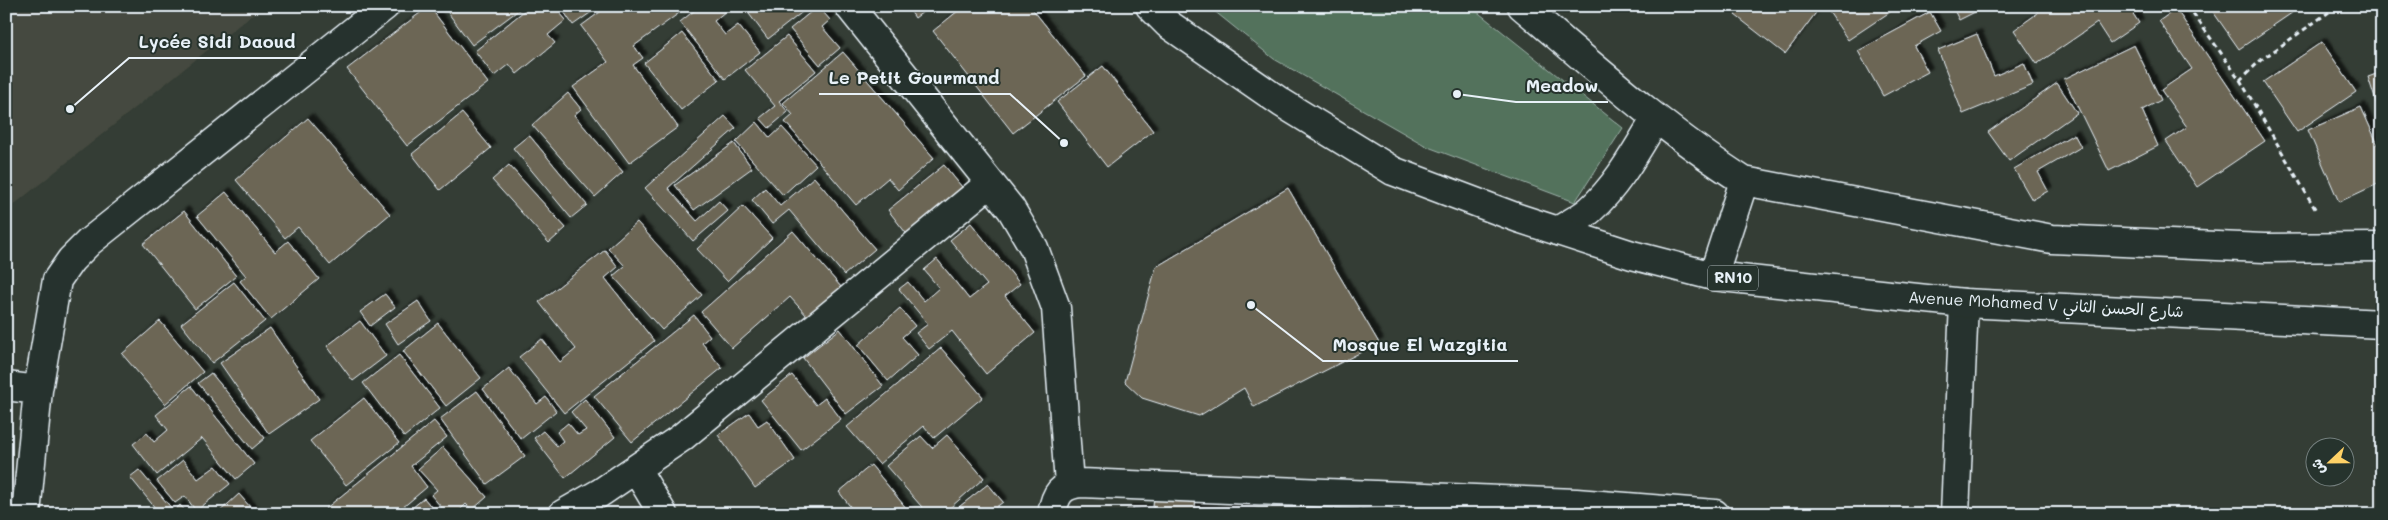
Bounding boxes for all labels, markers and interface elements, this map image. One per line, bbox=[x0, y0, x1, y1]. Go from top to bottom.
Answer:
callout: Lycée Sidi Daoud bbox=[129, 25, 306, 58]
text: Lycée Sidi Daoud bbox=[139, 29, 295, 53]
callout: Le Petit Gourmand bbox=[819, 61, 1010, 94]
text: Le Petit Gourmand bbox=[829, 65, 999, 89]
callout: Meadow bbox=[1516, 69, 1608, 102]
text: Meadow bbox=[1526, 73, 1598, 97]
road number: RN10 bbox=[1708, 266, 1758, 290]
street label: Avenue Mohamed V شارع الحسن الثاني bbox=[1907, 286, 2184, 326]
callout: Mosque El Wazgitia bbox=[1323, 328, 1518, 361]
text: Mosque El Wazgitia bbox=[1332, 332, 1508, 356]
north arrow bbox=[2306, 438, 2356, 488]
text: ش bbox=[2306, 456, 2329, 478]

